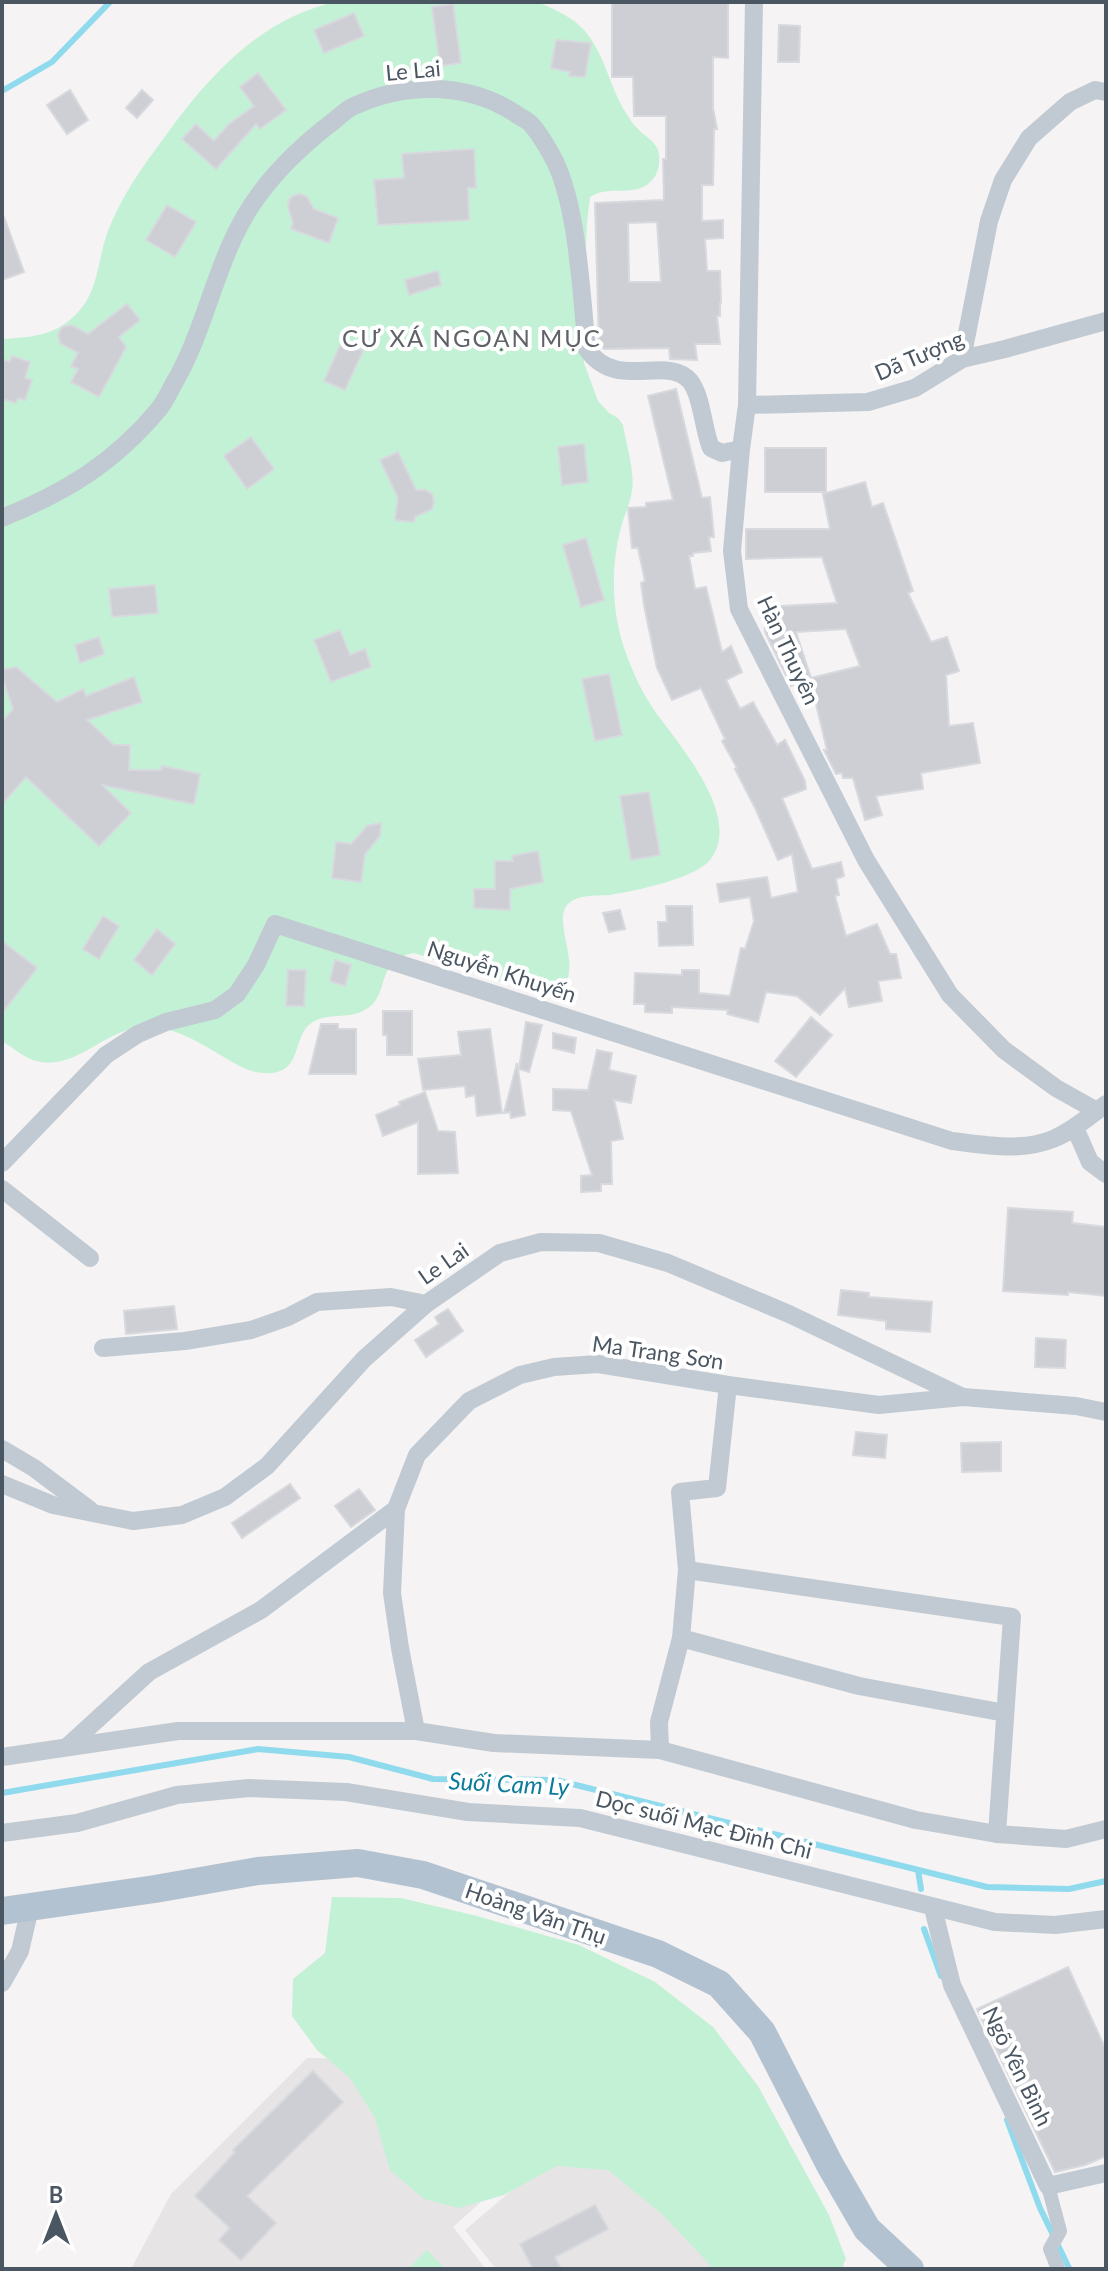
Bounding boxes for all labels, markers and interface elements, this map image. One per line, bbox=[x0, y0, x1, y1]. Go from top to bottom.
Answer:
street label: Le Lai bbox=[384, 54, 442, 86]
district label: CƯ XÁ NGOẠN MỤC bbox=[342, 323, 602, 352]
street label: Dã Tượng bbox=[870, 324, 968, 386]
street label: Hàn Thuyên bbox=[752, 591, 826, 709]
street label: Nguyễn Khuyến bbox=[424, 934, 580, 1008]
street label: Le Lai bbox=[413, 1236, 473, 1290]
street label: Ma Trang Sơn bbox=[591, 1329, 725, 1375]
water label: Suối Cam Ly bbox=[448, 1765, 571, 1801]
street label: Dọc suối Mạc Đĩnh Chi bbox=[593, 1784, 815, 1864]
street label: Hoàng Văn Thụ bbox=[462, 1876, 610, 1950]
street label: Ngõ Yên Bình bbox=[977, 2002, 1059, 2130]
north arrow bbox=[16, 2175, 96, 2255]
text: B bbox=[49, 2181, 63, 2208]

